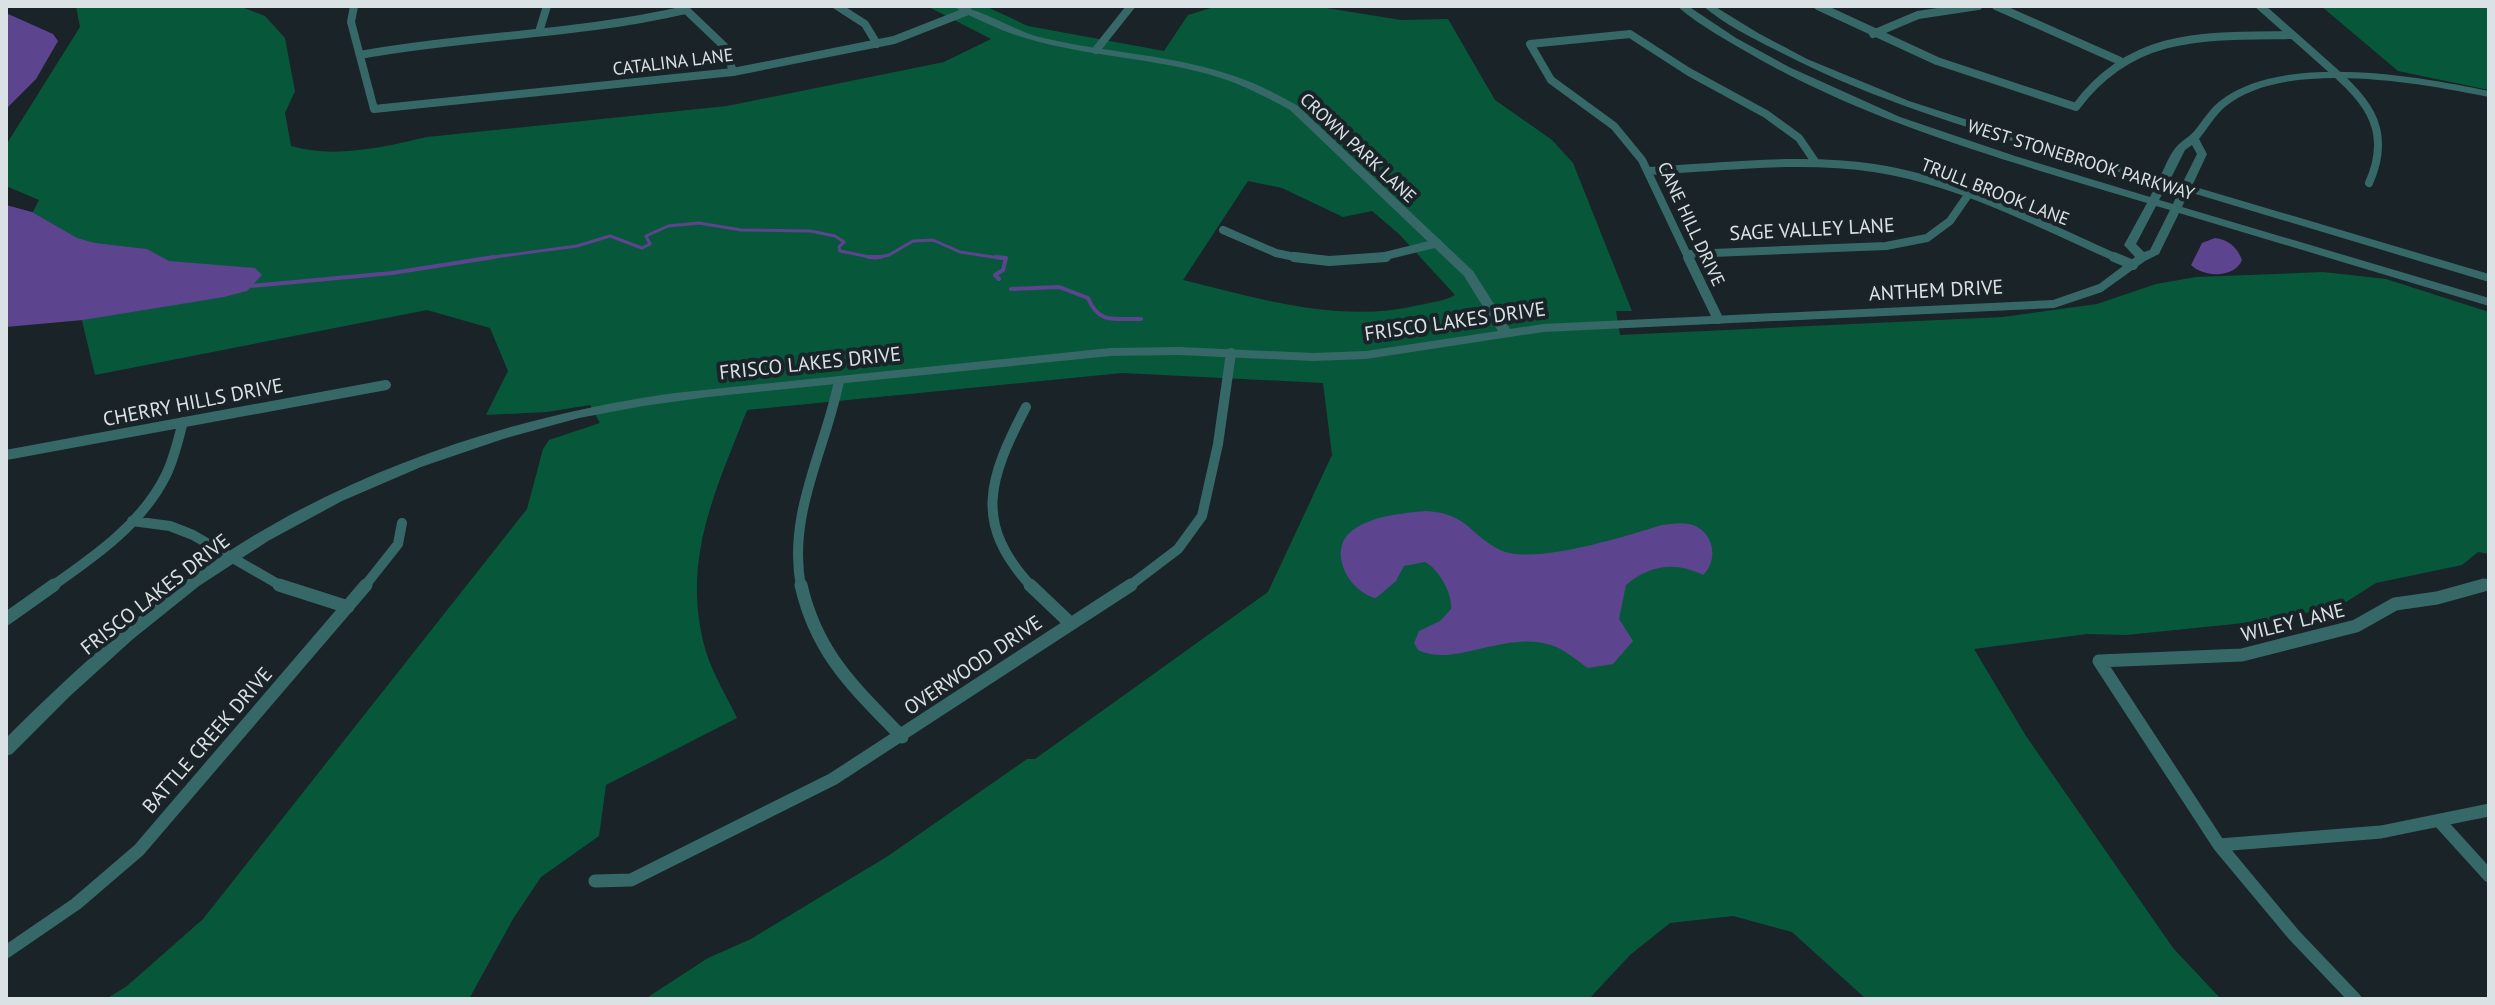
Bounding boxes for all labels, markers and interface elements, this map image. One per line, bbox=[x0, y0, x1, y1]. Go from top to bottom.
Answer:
street label: CATALINA LANE bbox=[611, 43, 735, 80]
street label: CROWN PARK LANE bbox=[1295, 88, 1421, 208]
street label: WEST STONEBROOK PARKWAY bbox=[1965, 114, 2197, 205]
street label: TRULL BROOK LANE bbox=[1918, 153, 2073, 230]
street label: CANE HILL DRIVE bbox=[1653, 158, 1730, 290]
street label: SAGE VALLEY LANE bbox=[1729, 212, 1895, 246]
street label: ANTHEM DRIVE bbox=[1868, 273, 2004, 307]
street label: FRISCO LAKES DRIVE bbox=[1363, 295, 1547, 347]
street label: FRISCO LAKES DRIVE bbox=[718, 341, 902, 385]
street label: CHERRY HILLS DRIVE bbox=[101, 372, 285, 432]
street label: FRISCO LAKES DRIVE bbox=[75, 528, 235, 660]
street label: WILEY LANE bbox=[2239, 597, 2347, 647]
street label: OVERWOOD DRIVE bbox=[899, 609, 1047, 721]
street label: BATTLE CREEK DRIVE bbox=[136, 661, 278, 819]

